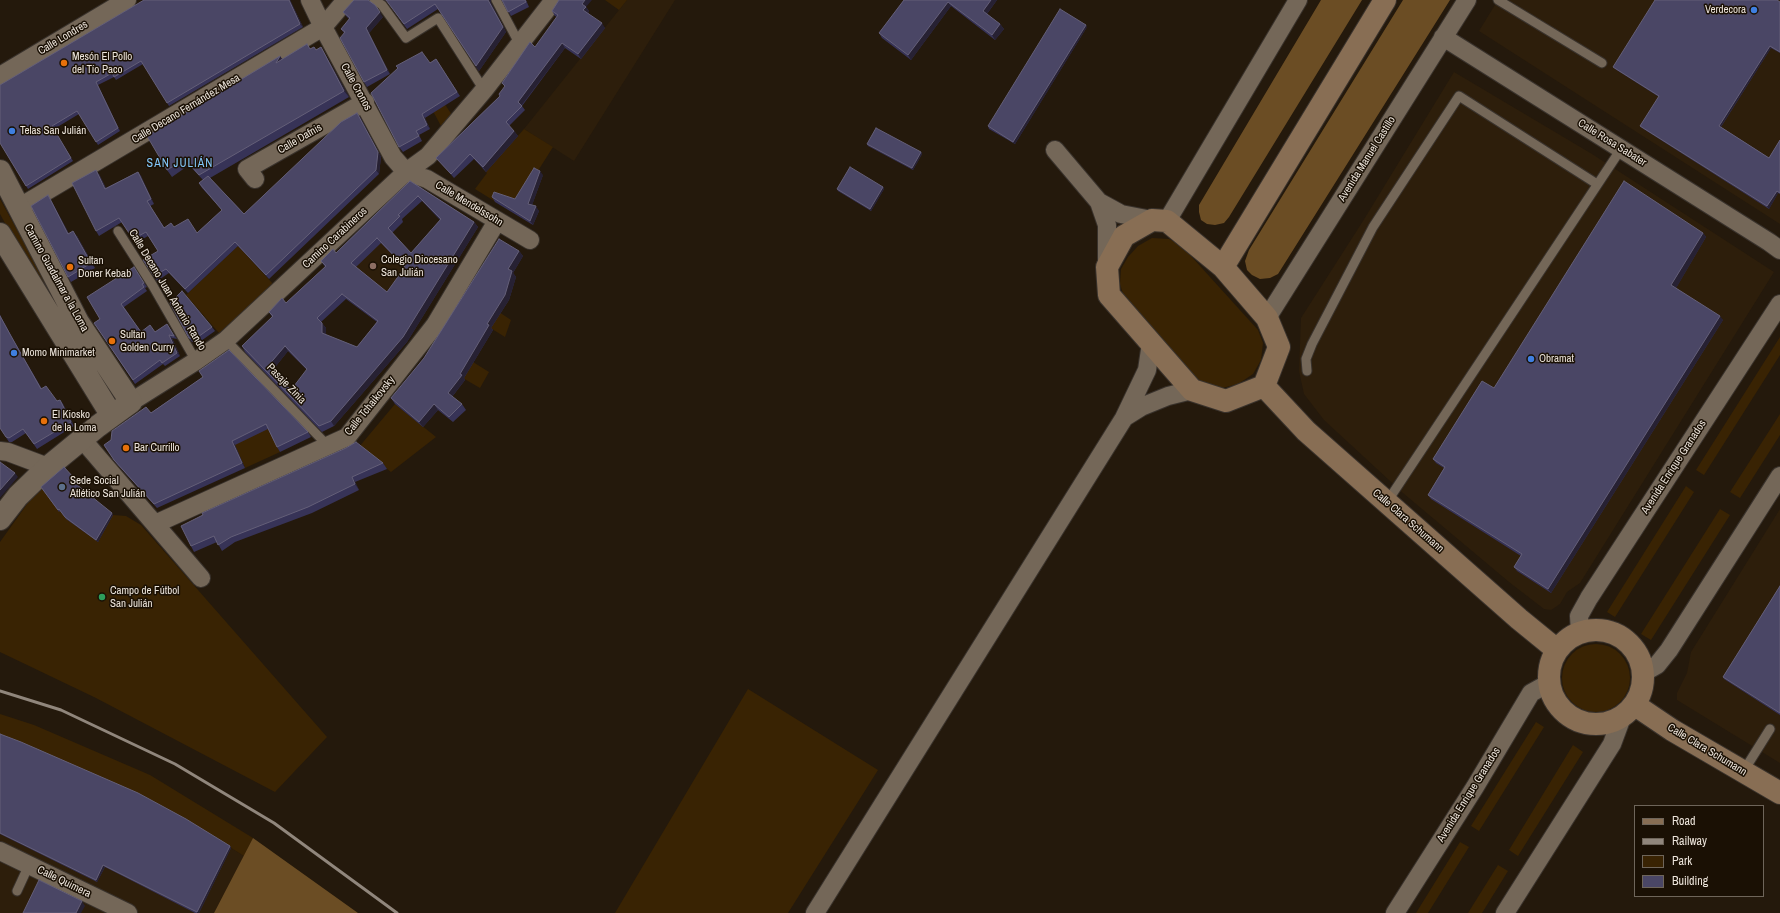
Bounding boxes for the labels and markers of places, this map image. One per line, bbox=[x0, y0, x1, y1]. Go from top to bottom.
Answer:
place label: Verdecora bbox=[1705, 3, 1746, 17]
marker: Verdecora bbox=[1749, 5, 1759, 15]
place label: Mesón El Pollo del Tío Paco bbox=[72, 50, 132, 76]
marker: Mesón El Pollo del Tío Paco bbox=[59, 58, 69, 68]
place label: Telas San Julián bbox=[20, 124, 86, 138]
marker: Telas San Julián bbox=[7, 126, 17, 136]
place label: Colegio Diocesano San Julián bbox=[381, 253, 458, 279]
place label: Sultan Doner Kebab bbox=[78, 254, 131, 280]
marker: Colegio Diocesano San Julián bbox=[368, 261, 378, 271]
marker: Sultan Doner Kebab bbox=[65, 262, 75, 272]
place label: Sultan Golden Curry bbox=[120, 328, 174, 354]
marker: Sultan Golden Curry bbox=[107, 336, 117, 346]
place label: Momo Minimarket bbox=[22, 346, 95, 360]
marker: Momo Minimarket bbox=[9, 348, 19, 358]
place label: Obramat bbox=[1539, 352, 1574, 366]
marker: Obramat bbox=[1526, 354, 1536, 364]
place label: El Kiosko de la Loma bbox=[52, 408, 97, 434]
marker: El Kiosko de la Loma bbox=[39, 416, 49, 426]
place label: Bar Currillo bbox=[134, 441, 180, 455]
marker: Bar Currillo bbox=[121, 443, 131, 453]
place label: Sede Social Atlético San Julián bbox=[70, 474, 145, 500]
marker: Sede Social Atlético San Julián bbox=[57, 482, 67, 492]
place label: Campo de Fútbol San Julián bbox=[110, 584, 179, 610]
marker: Campo de Fútbol San Julián bbox=[97, 592, 107, 602]

